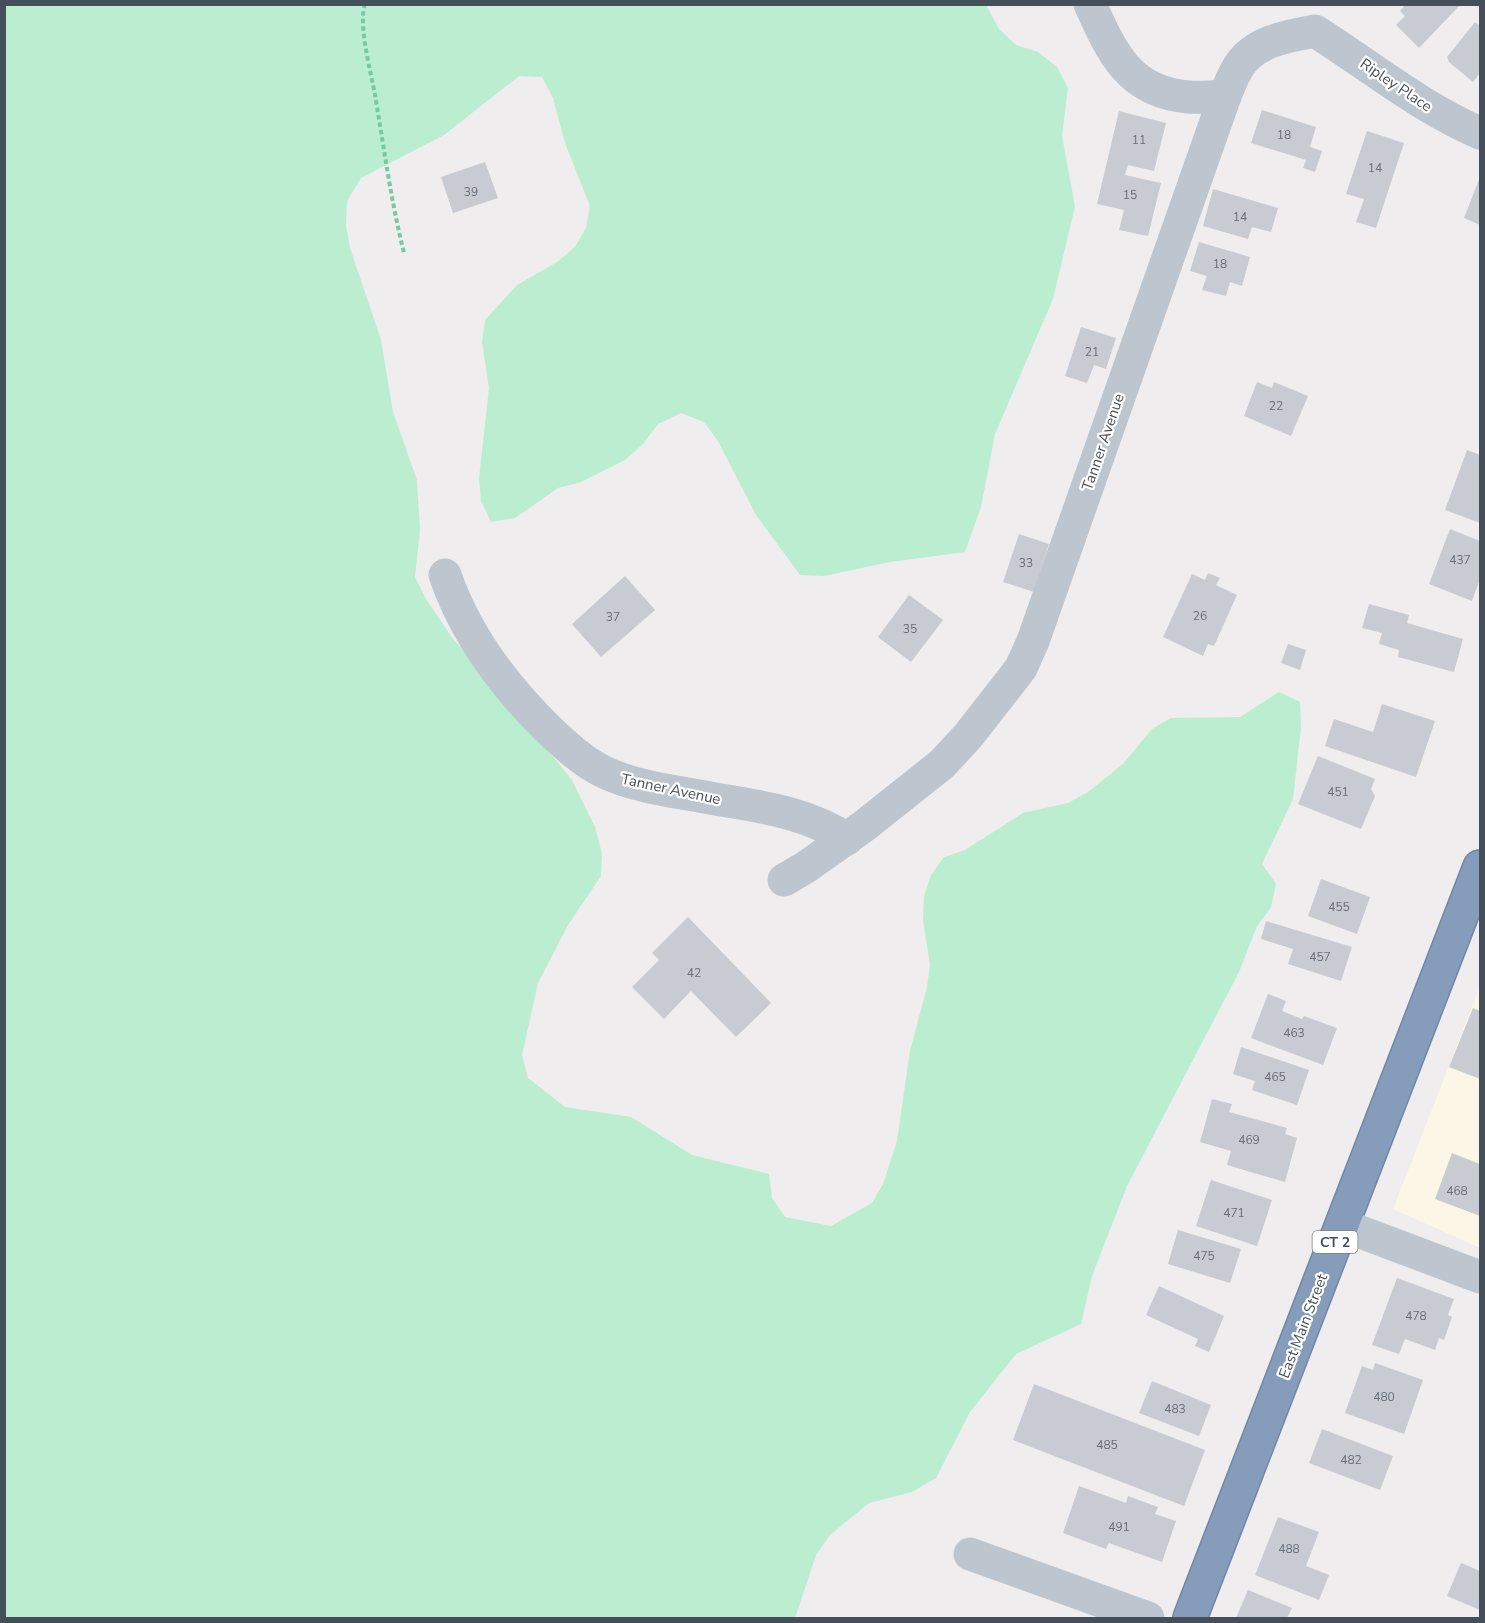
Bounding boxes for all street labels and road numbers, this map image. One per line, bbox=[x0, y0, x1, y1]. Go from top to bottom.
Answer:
street label: Ripley Place bbox=[1356, 54, 1436, 116]
street label: Tanner Avenue bbox=[1077, 391, 1129, 493]
street label: Tanner Avenue bbox=[619, 769, 723, 809]
road number: CT 2 bbox=[1312, 1231, 1358, 1253]
street label: East Main Street bbox=[1274, 1270, 1332, 1381]

